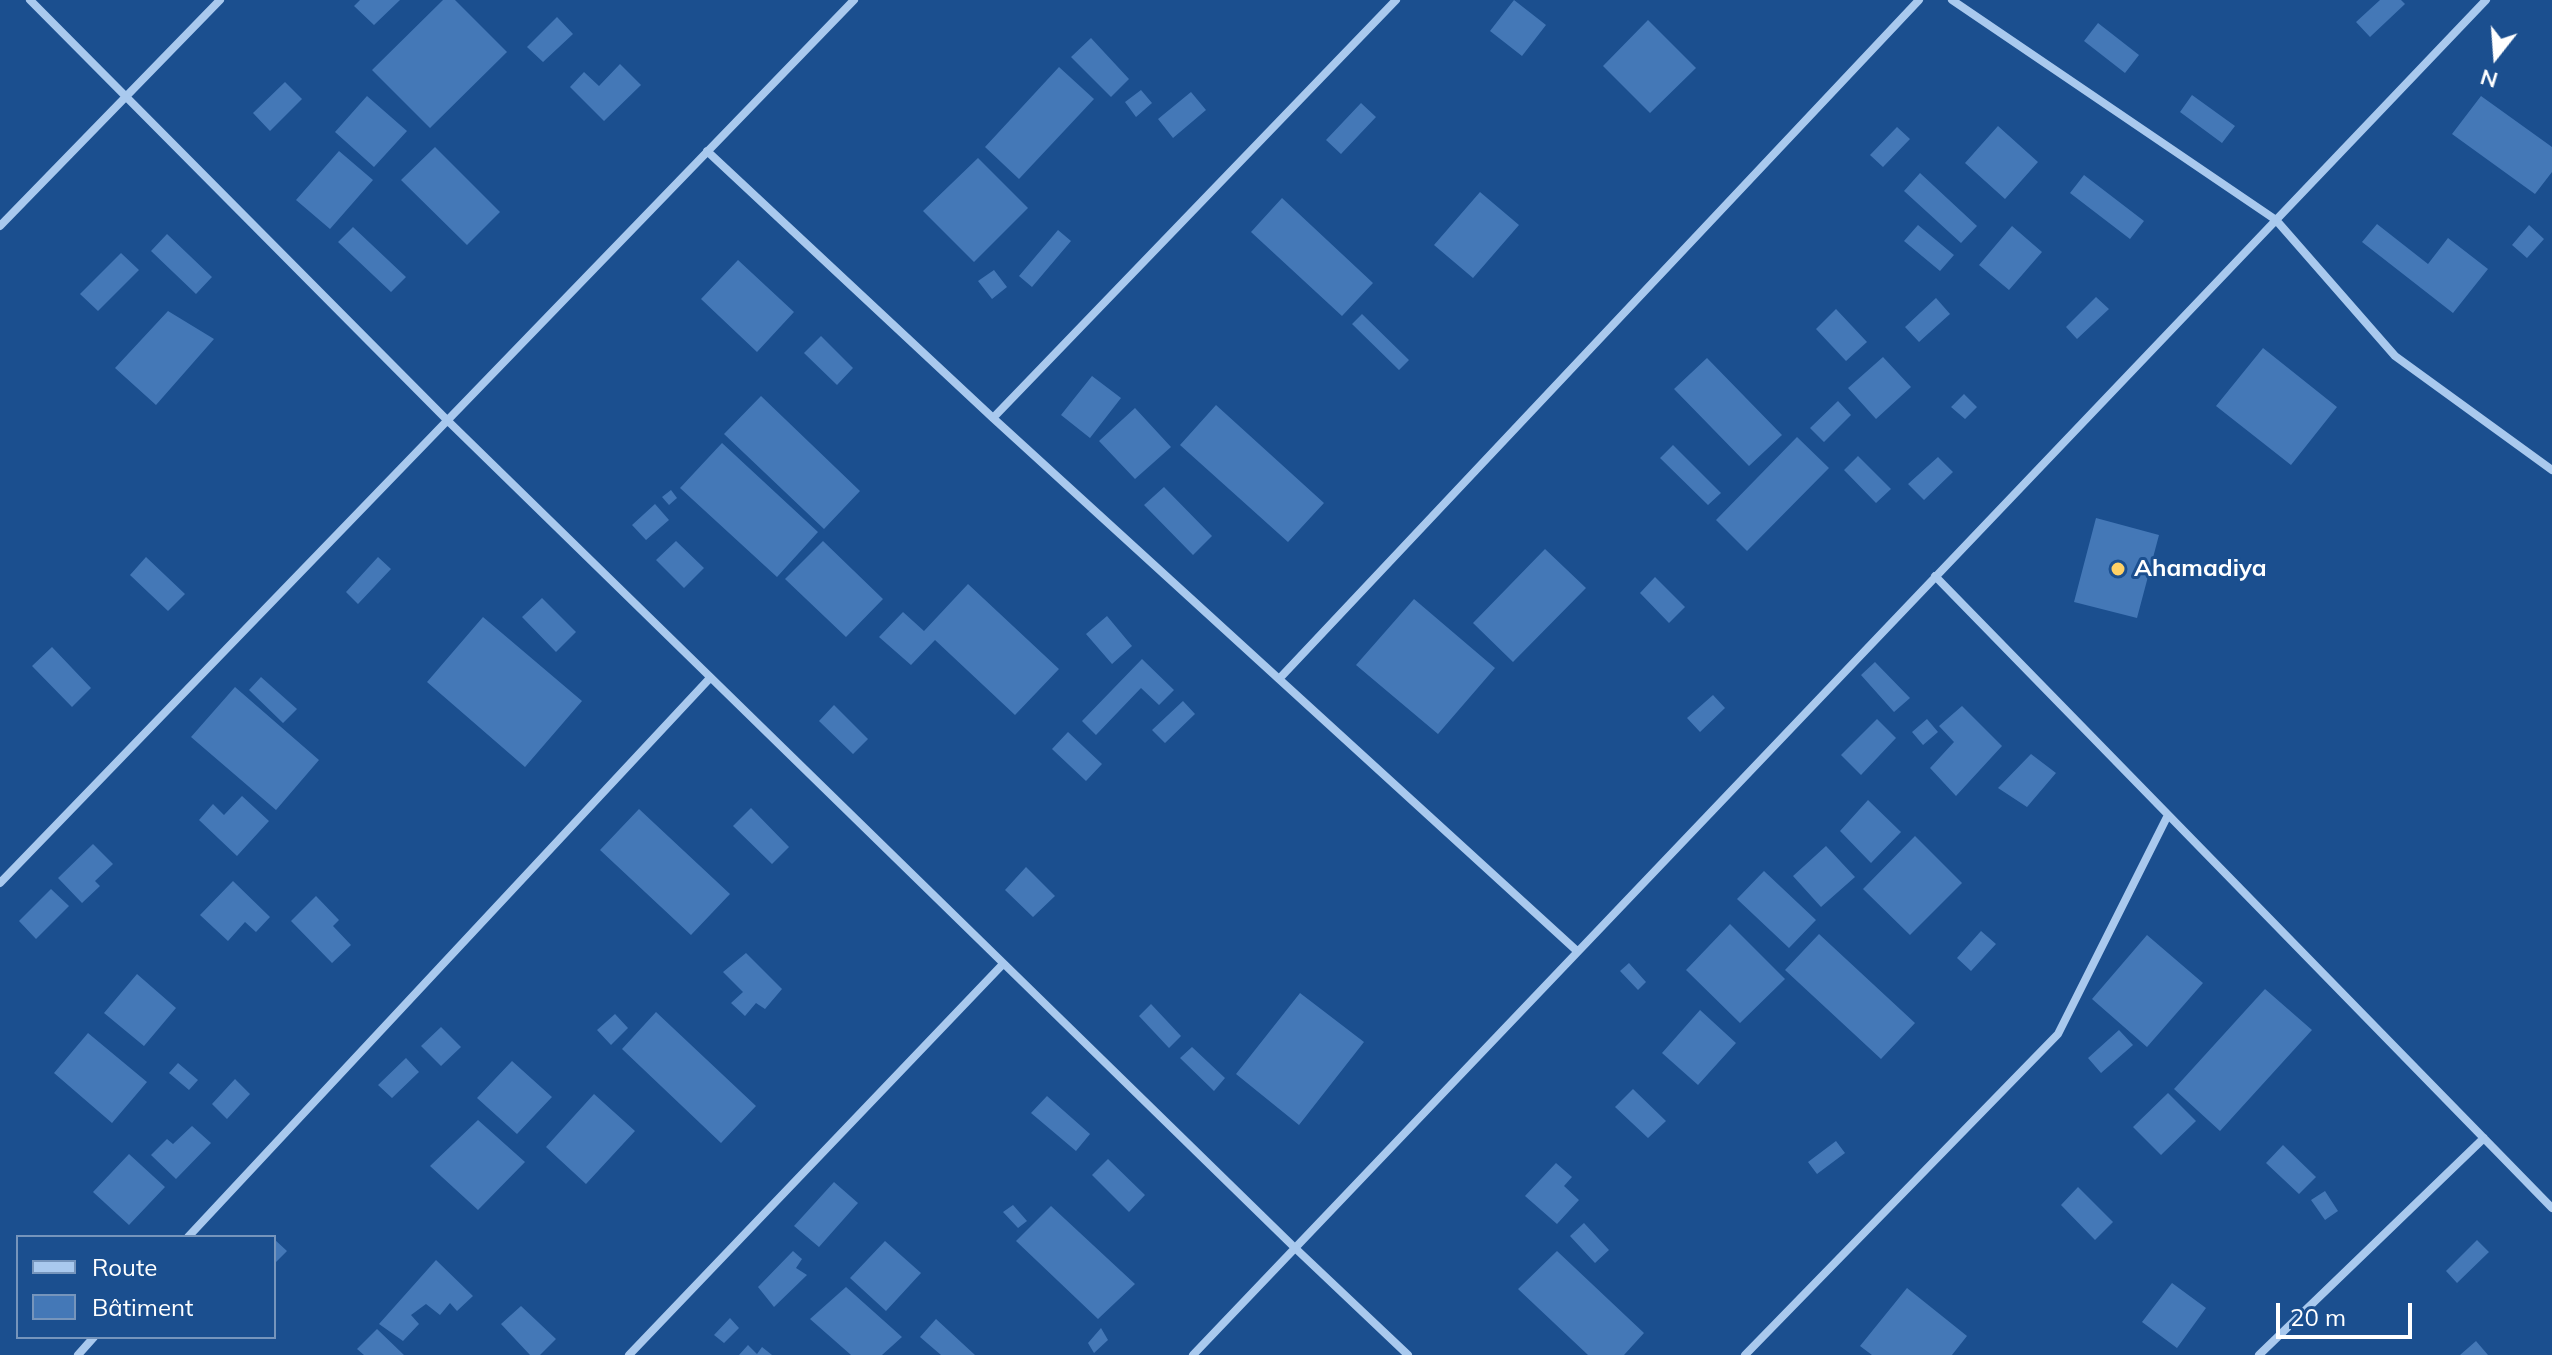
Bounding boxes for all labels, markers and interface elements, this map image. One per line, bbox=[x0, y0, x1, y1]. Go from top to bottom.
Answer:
north arrow bbox=[2456, 16, 2536, 96]
text: N bbox=[2477, 63, 2501, 95]
place label: Ahamadiya bbox=[2134, 555, 2267, 583]
marker: Ahamadiya bbox=[2109, 560, 2127, 578]
legend bbox=[16, 1235, 276, 1339]
text: Route bbox=[92, 1252, 157, 1282]
scale bar bbox=[2280, 1287, 2416, 1337]
text: Bâtiment bbox=[92, 1292, 193, 1322]
text: 20 m bbox=[2290, 1302, 2346, 1332]

